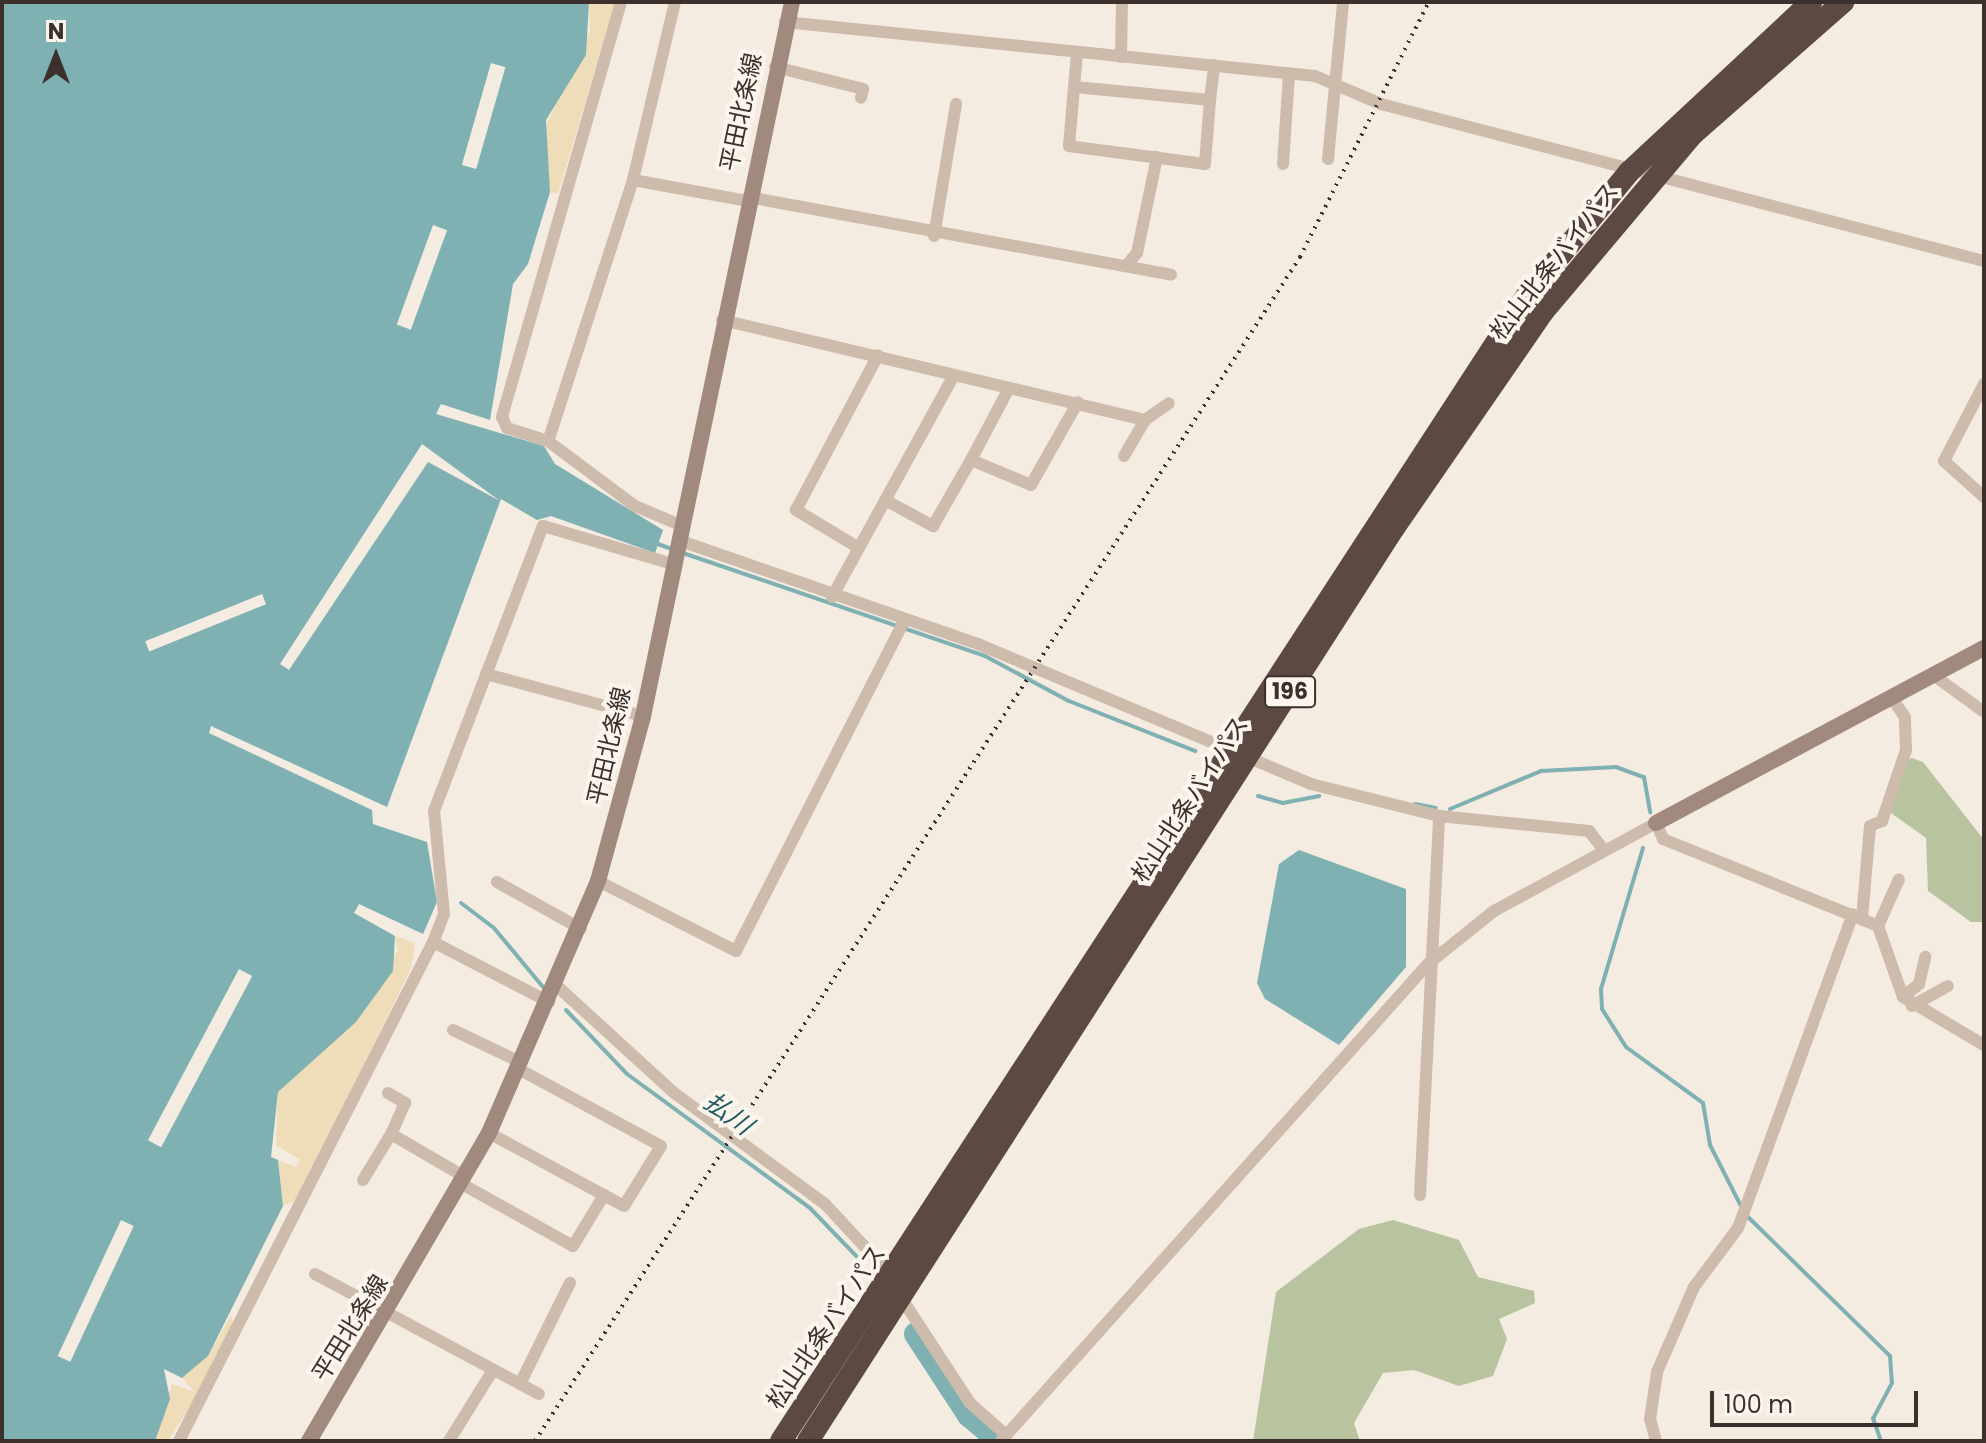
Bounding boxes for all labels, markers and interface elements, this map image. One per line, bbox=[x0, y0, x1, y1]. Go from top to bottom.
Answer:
north arrow bbox=[16, 16, 96, 96]
text: N bbox=[48, 16, 64, 47]
street label: 平田北条線 bbox=[714, 50, 768, 174]
street label: 松山北条バイパス bbox=[1484, 176, 1624, 346]
road number: 196 bbox=[1264, 674, 1316, 710]
street label: 平田北条線 bbox=[581, 684, 637, 808]
street label: 松山北条バイパス bbox=[1126, 711, 1254, 887]
water label: 払川 bbox=[698, 1086, 758, 1142]
street label: 松山北条バイパス bbox=[760, 1239, 892, 1415]
street label: 平田北条線 bbox=[306, 1269, 394, 1387]
scale bar bbox=[1714, 1375, 1922, 1425]
text: 100 m bbox=[1724, 1388, 1793, 1421]

